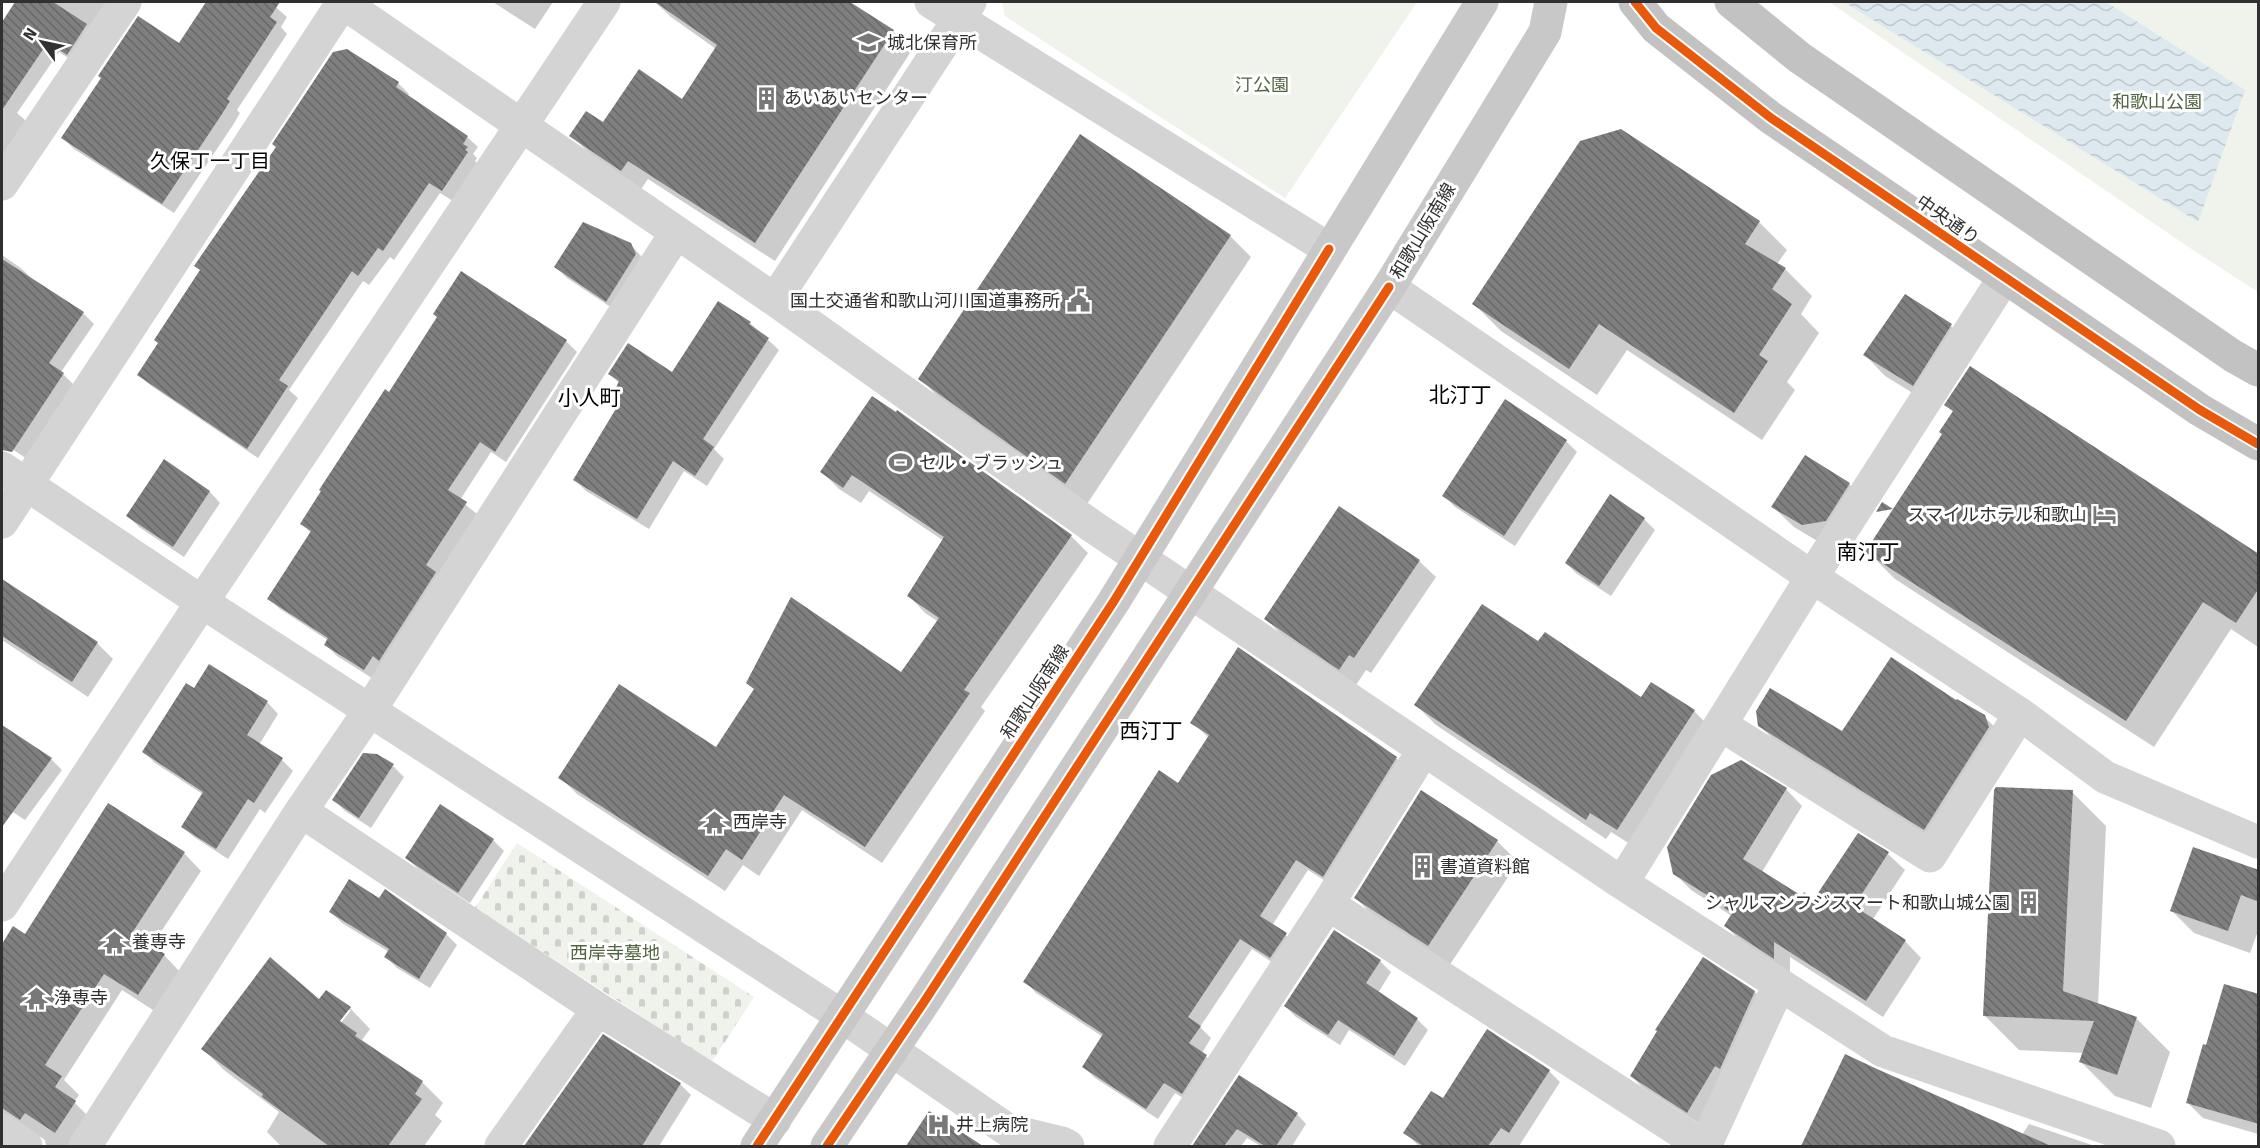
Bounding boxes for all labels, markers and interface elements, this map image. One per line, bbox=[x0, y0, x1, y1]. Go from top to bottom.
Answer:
north arrow bbox=[12, 12, 72, 72]
text: N bbox=[19, 24, 42, 44]
school or university icon: 城北保育所 bbox=[856, 30, 882, 56]
place label: 城北保育所 bbox=[887, 32, 977, 54]
park label: 汀公園 bbox=[1235, 74, 1289, 96]
building icon: あいあいセンター bbox=[753, 85, 779, 111]
place label: あいあいセンター bbox=[784, 87, 928, 109]
park label: 和歌山公園 bbox=[2112, 91, 2202, 113]
district label: 久保丁一丁目 bbox=[150, 149, 270, 174]
street label: 和歌山阪南線 bbox=[1386, 179, 1460, 283]
street label: 中央通り bbox=[1912, 190, 1984, 250]
public building icon: 国土交通省和歌山河川国道事務所 bbox=[1065, 288, 1091, 314]
place label: 国土交通省和歌山河川国道事務所 bbox=[790, 290, 1060, 312]
district label: 北汀丁 bbox=[1429, 382, 1492, 408]
district label: 小人町 bbox=[558, 385, 621, 411]
sports icon: セル・ブラッシュ bbox=[888, 450, 914, 476]
place label: セル・ブラッシュ bbox=[919, 452, 1063, 474]
hotel icon: スマイルホテル和歌山 bbox=[2092, 502, 2118, 528]
place label: スマイルホテル和歌山 bbox=[1908, 504, 2087, 526]
district label: 南汀丁 bbox=[1837, 539, 1900, 565]
street label: 和歌山阪南線 bbox=[996, 641, 1074, 743]
district label: 西汀丁 bbox=[1120, 718, 1183, 744]
temple icon: 西岸寺 bbox=[702, 809, 728, 835]
place label: 西岸寺 bbox=[733, 811, 787, 833]
building icon: 書道資料館 bbox=[1409, 854, 1435, 880]
place label: 書道資料館 bbox=[1440, 856, 1530, 878]
building icon: シャルマンフジスマート和歌山城公園 bbox=[2015, 890, 2041, 916]
place label: シャルマンフジスマート和歌山城公園 bbox=[1705, 892, 2010, 914]
temple icon: 養専寺 bbox=[101, 929, 127, 955]
place label: 養専寺 bbox=[132, 931, 186, 953]
park label: 西岸寺墓地 bbox=[570, 942, 660, 964]
temple icon: 浄専寺 bbox=[23, 985, 49, 1011]
place label: 浄専寺 bbox=[54, 987, 108, 1009]
hospital icon: 井上病院 bbox=[925, 1112, 951, 1138]
place label: 井上病院 bbox=[956, 1114, 1028, 1136]

